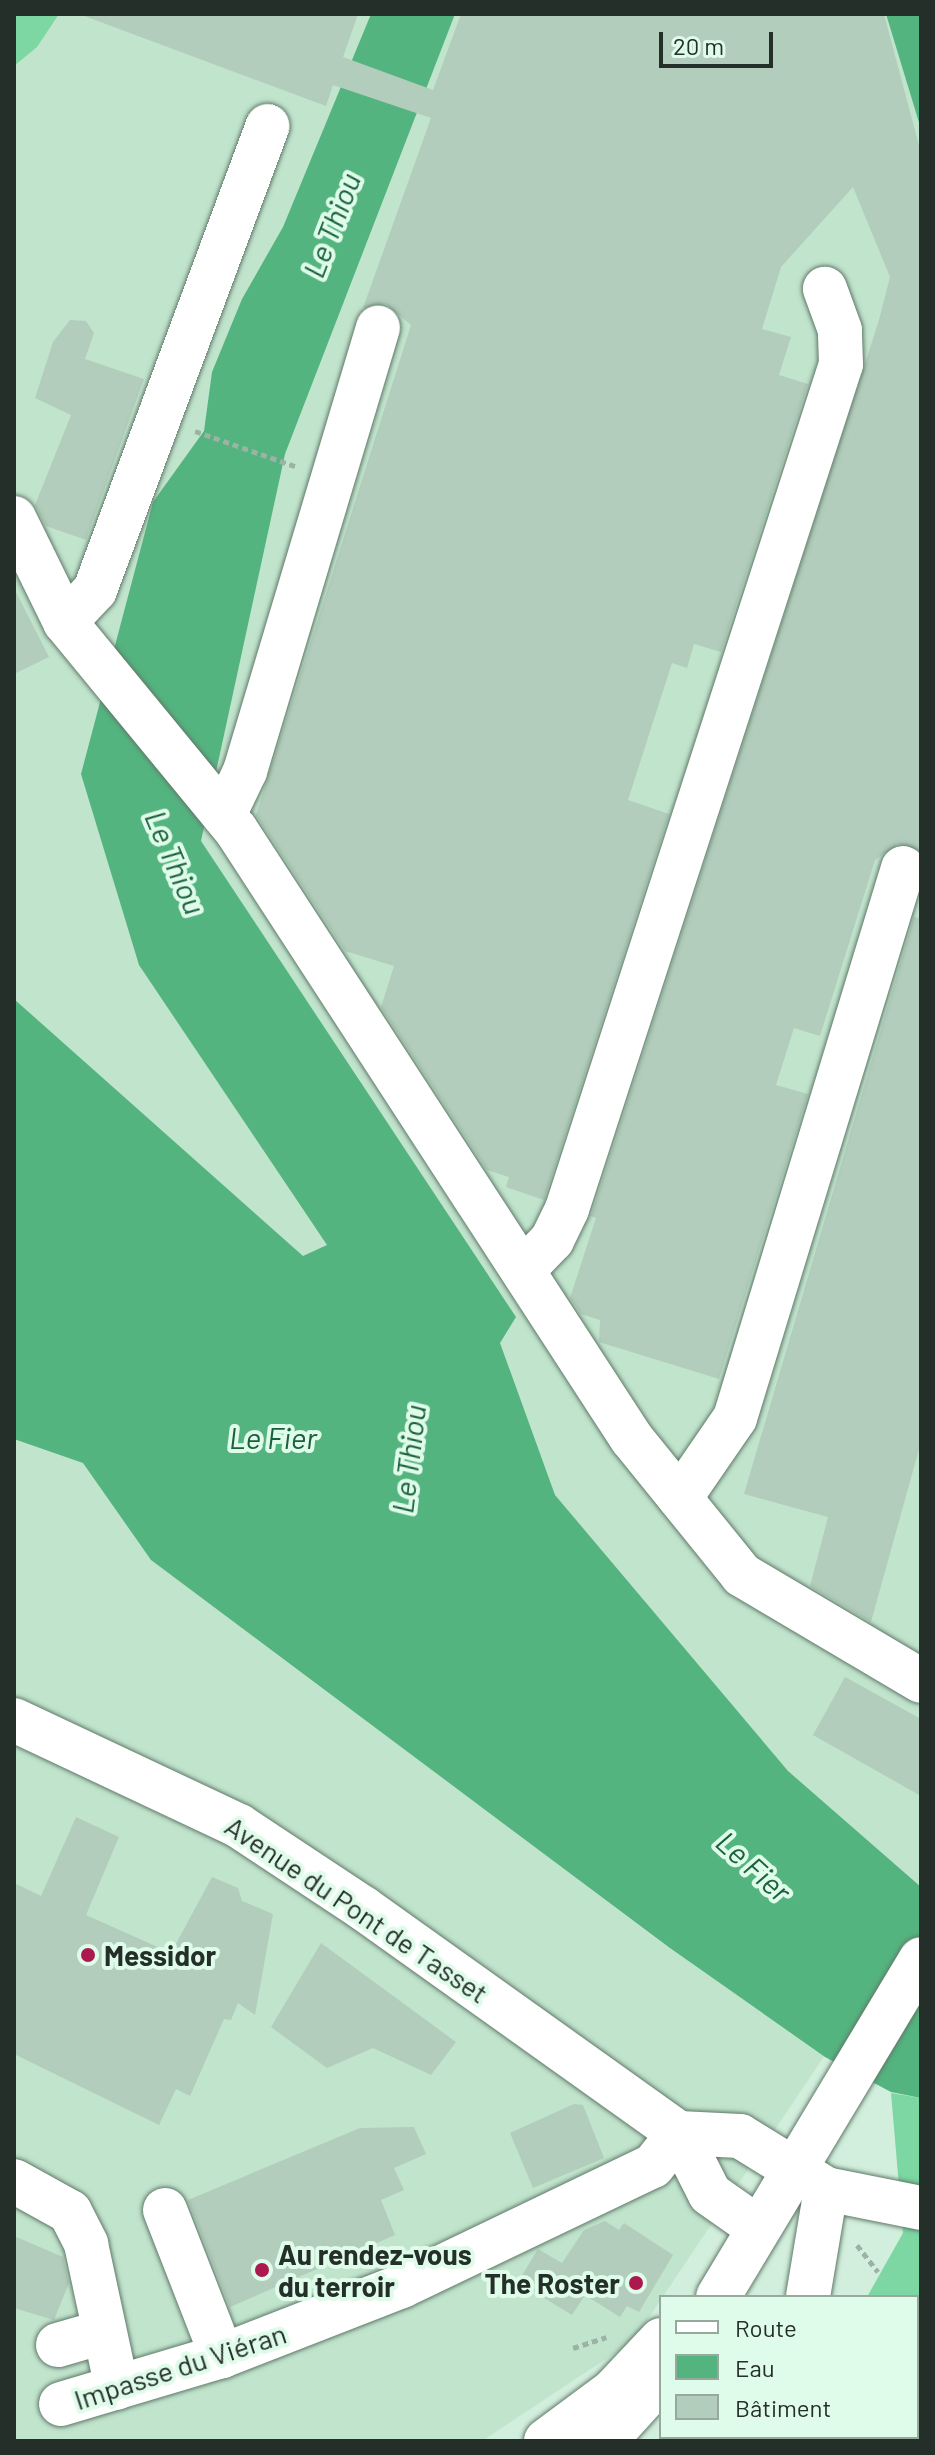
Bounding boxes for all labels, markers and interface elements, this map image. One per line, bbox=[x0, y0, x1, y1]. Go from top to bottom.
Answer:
scale bar bbox=[663, 16, 777, 66]
text: 20 m bbox=[673, 31, 724, 60]
water label: Le Thiou bbox=[295, 168, 367, 282]
water label: Le Thiou bbox=[138, 805, 214, 919]
water label: Le Thiou bbox=[383, 1403, 433, 1515]
water label: Le Fier bbox=[229, 1419, 317, 1455]
street label: Avenue du Pont de Tasset bbox=[219, 1808, 495, 2010]
water label: Le Fier bbox=[709, 1823, 799, 1909]
place label: Messidor bbox=[104, 1938, 216, 1972]
marker: Messidor bbox=[79, 1946, 97, 1964]
place label: Au rendez-vous du terroir bbox=[278, 2237, 472, 2303]
marker: Au rendez-vous du terroir bbox=[253, 2261, 271, 2279]
place label: The Roster bbox=[484, 2266, 620, 2300]
marker: The Roster bbox=[627, 2274, 645, 2292]
legend bbox=[659, 2295, 919, 2439]
text: Route bbox=[735, 2313, 797, 2342]
street label: Impasse du Viéran bbox=[70, 2316, 290, 2416]
text: Eau bbox=[735, 2353, 775, 2382]
text: Bâtiment bbox=[735, 2393, 831, 2422]

